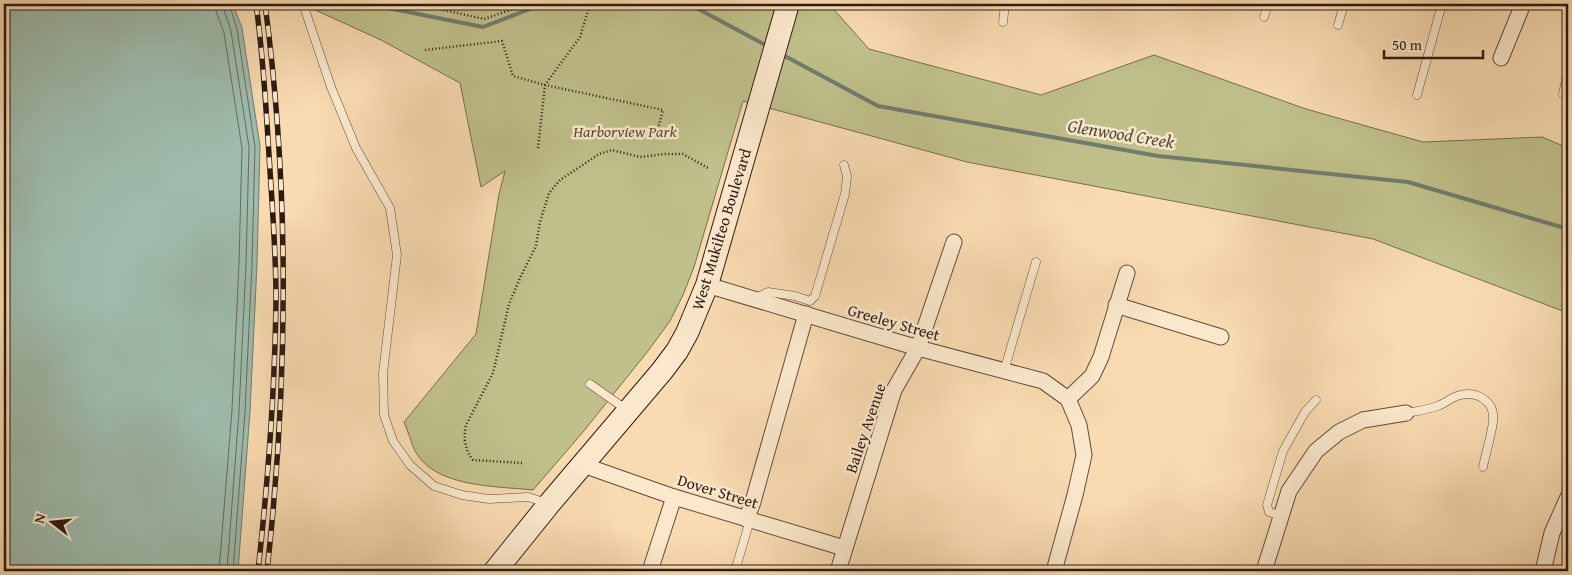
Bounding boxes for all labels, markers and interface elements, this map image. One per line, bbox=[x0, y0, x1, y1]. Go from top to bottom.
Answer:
scale bar bbox=[1384, 28, 1483, 60]
text: 50 m bbox=[1392, 34, 1423, 55]
water label: Glenwood Creek bbox=[1066, 112, 1177, 155]
park label: Harborview Park bbox=[572, 119, 677, 143]
street label: West Mukilteo Boulevard bbox=[685, 145, 757, 313]
street label: Greeley Street bbox=[845, 297, 943, 347]
street label: Bailey Avenue bbox=[838, 380, 892, 476]
street label: Dover Street bbox=[675, 467, 762, 515]
north arrow bbox=[28, 498, 78, 548]
text: N bbox=[29, 511, 51, 526]

